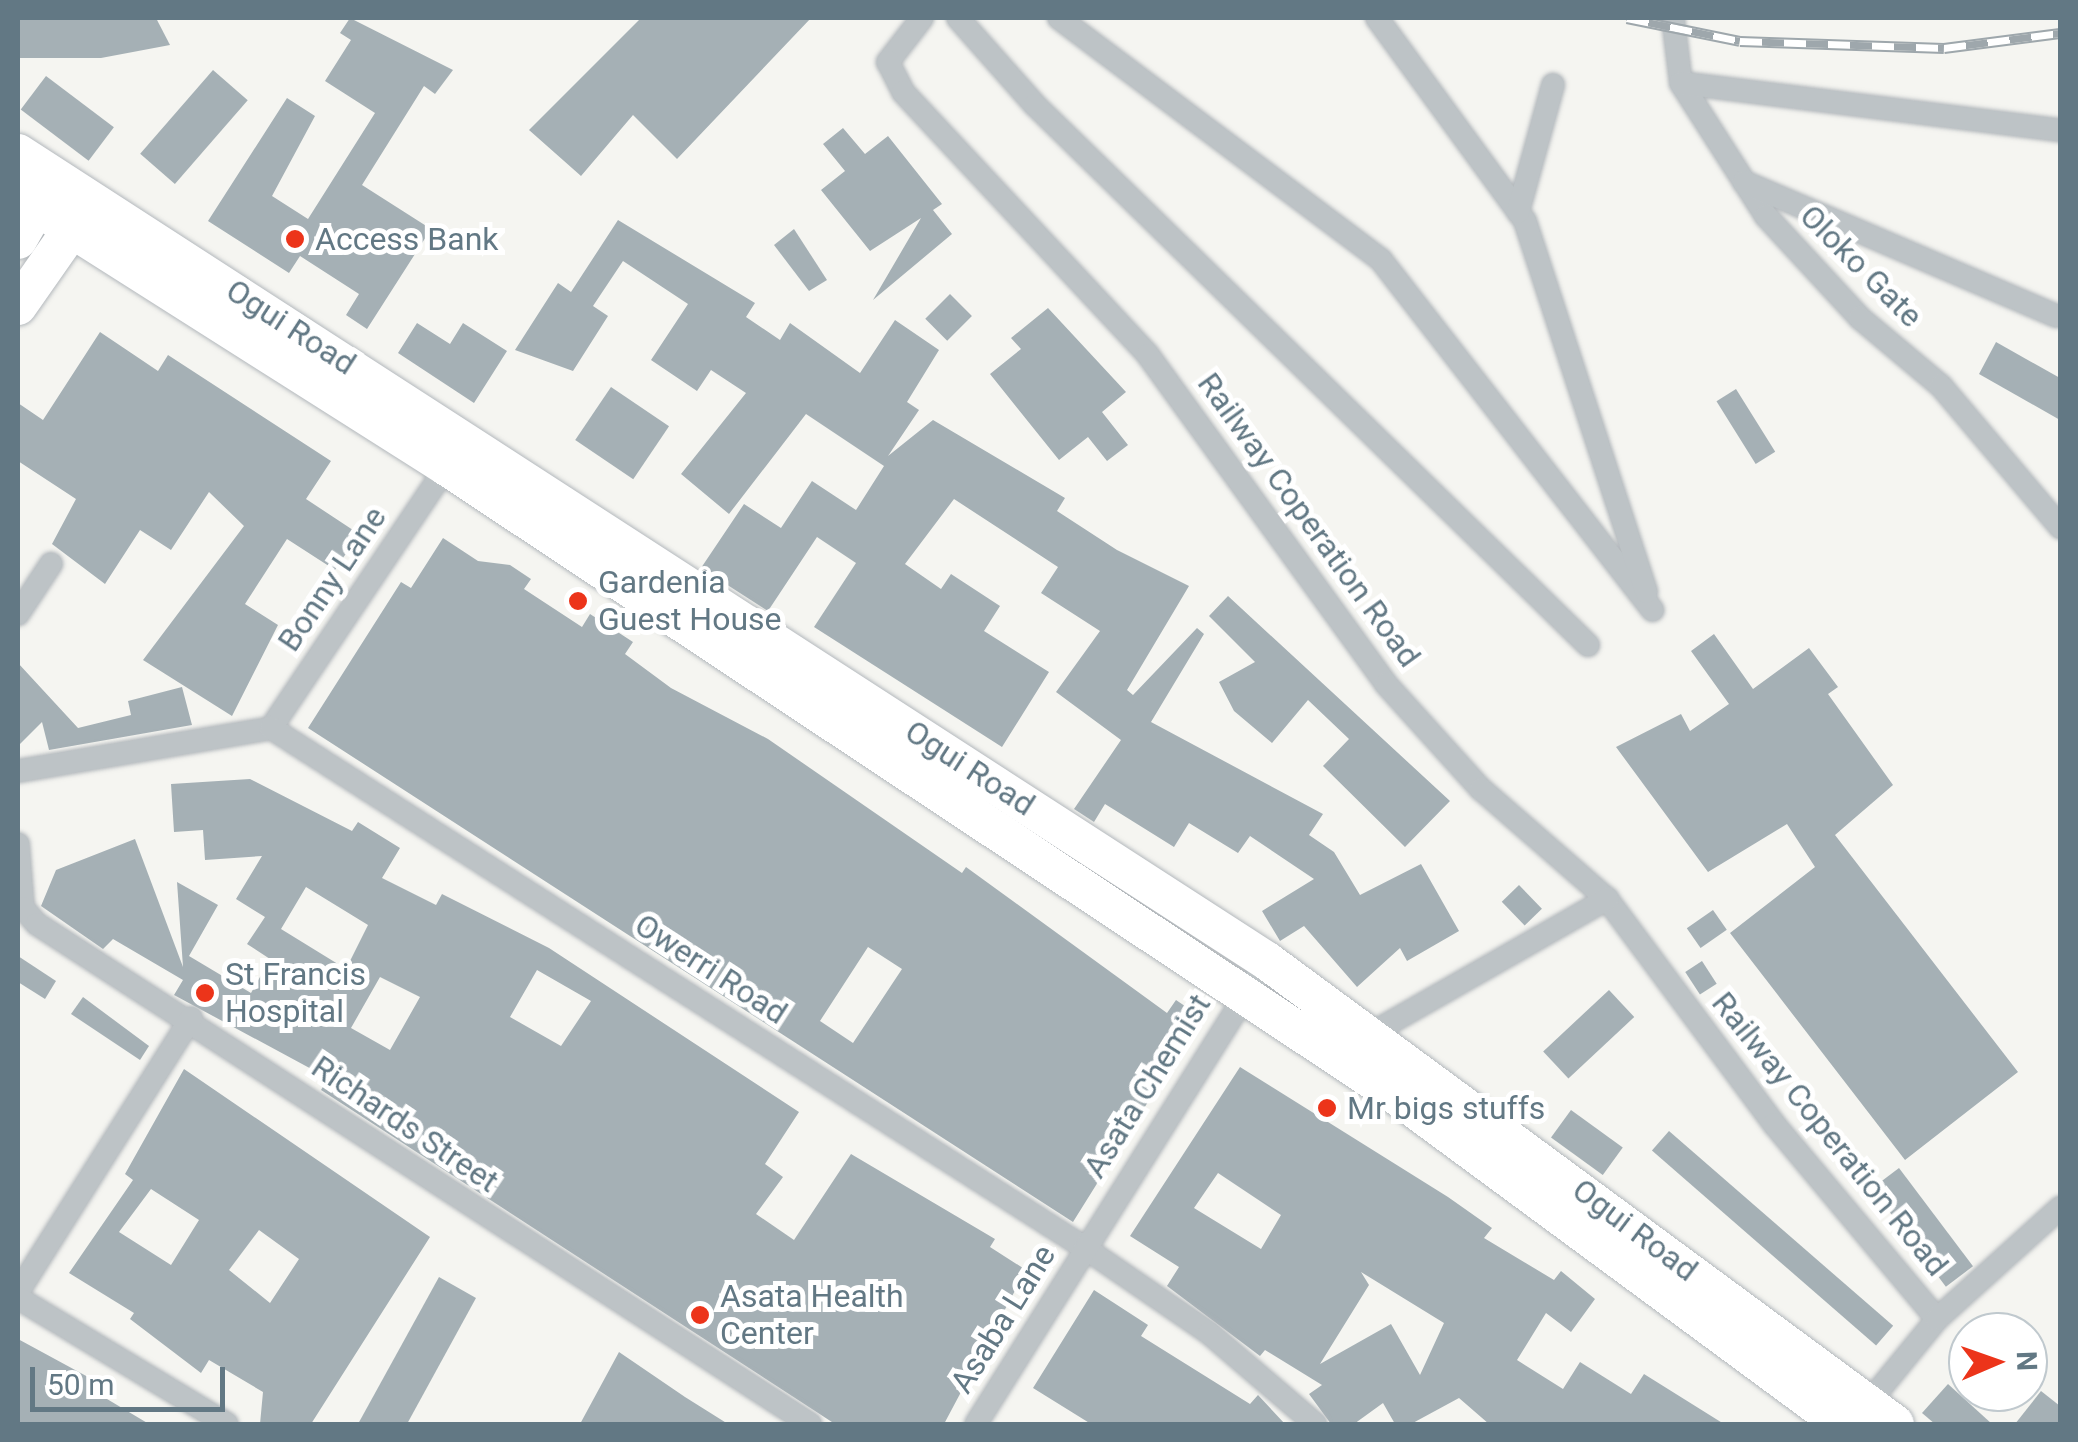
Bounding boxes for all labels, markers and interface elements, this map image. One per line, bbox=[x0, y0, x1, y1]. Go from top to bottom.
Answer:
street label: Oloko Gate bbox=[1792, 197, 1930, 335]
place label: Access Bank bbox=[315, 220, 499, 258]
marker: Access Bank bbox=[284, 228, 306, 250]
street label: Ogui Road bbox=[219, 271, 363, 383]
street label: Railway Coperation Road bbox=[1189, 365, 1429, 675]
street label: Bonny Lane bbox=[270, 499, 394, 659]
place label: Gardenia Guest House bbox=[598, 564, 782, 639]
marker: Gardenia Guest House bbox=[567, 590, 589, 612]
street label: Ogui Road bbox=[898, 712, 1042, 824]
street label: Owerri Road bbox=[628, 906, 794, 1032]
place label: St Francis Hospital bbox=[225, 956, 366, 1031]
marker: St Francis Hospital bbox=[194, 982, 216, 1004]
street label: Railway Coperation Road bbox=[1704, 984, 1956, 1284]
street label: Asata Chemist bbox=[1075, 987, 1219, 1185]
street label: Richards Street bbox=[304, 1047, 506, 1201]
place label: Mr bigs stuffs bbox=[1347, 1089, 1545, 1127]
marker: Mr bigs stuffs bbox=[1316, 1097, 1338, 1119]
street label: Ogui Road bbox=[1565, 1171, 1705, 1289]
street label: Asaba Lane bbox=[942, 1238, 1064, 1400]
place label: Asata Health Center bbox=[720, 1278, 904, 1353]
marker: Asata Health Center bbox=[689, 1304, 711, 1326]
north arrow bbox=[1948, 1312, 2048, 1412]
scale bar bbox=[35, 1347, 230, 1409]
text: N bbox=[2010, 1351, 2043, 1371]
text: 50 m bbox=[47, 1367, 114, 1402]

